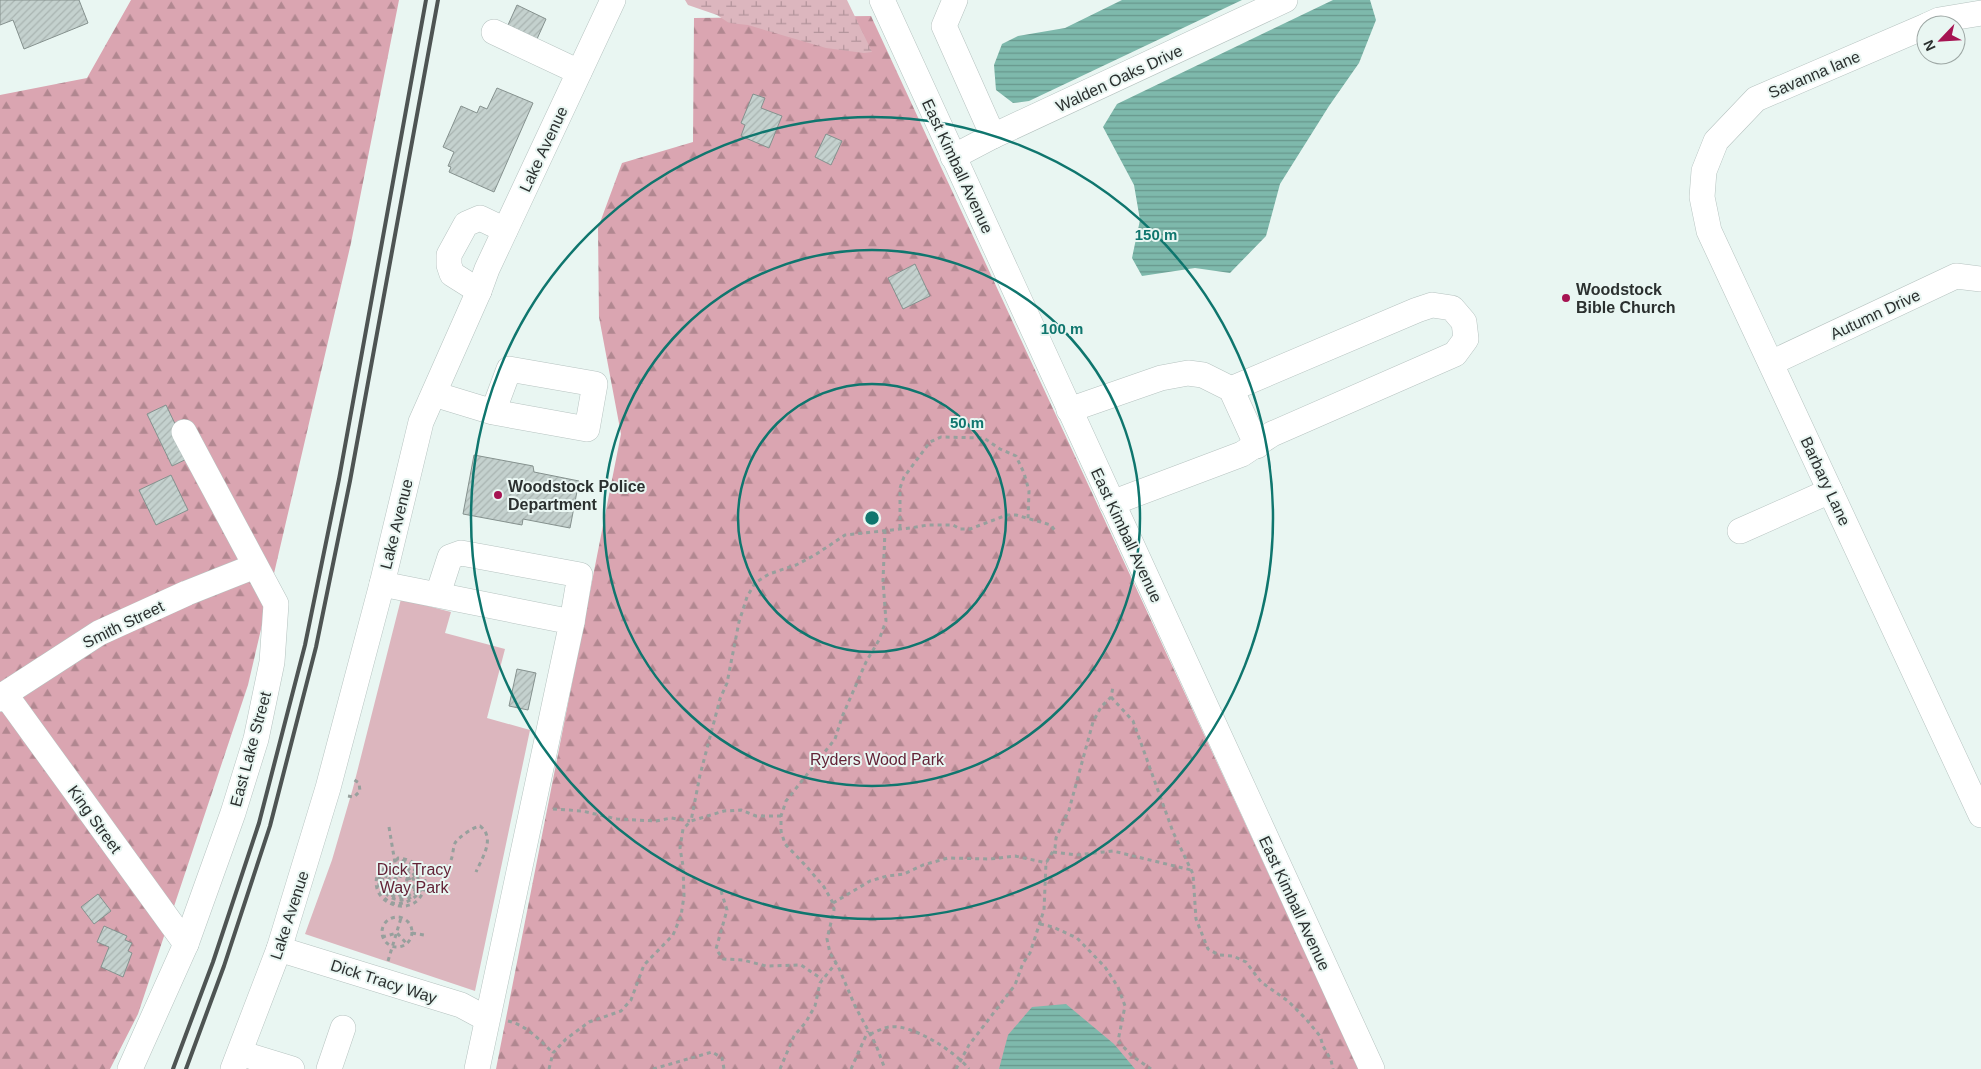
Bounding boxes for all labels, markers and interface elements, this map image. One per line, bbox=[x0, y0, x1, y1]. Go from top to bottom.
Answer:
north arrow bbox=[1916, 15, 1966, 65]
text: N bbox=[1920, 38, 1939, 53]
street label: Walden Oaks Drive bbox=[1053, 42, 1185, 115]
street label: Savanna lane bbox=[1766, 47, 1863, 101]
street label: East Kimball Avenue bbox=[919, 96, 996, 236]
street label: Lake Avenue bbox=[516, 104, 571, 195]
text: 150 m bbox=[1135, 226, 1177, 243]
place label: Woodstock Bible Church bbox=[1576, 281, 1676, 316]
street label: Autumn Drive bbox=[1828, 286, 1923, 343]
marker: Woodstock Bible Church bbox=[1560, 292, 1572, 304]
text: 100 m bbox=[1041, 320, 1083, 337]
text: 50 m bbox=[950, 414, 984, 431]
street label: Barbary Lane bbox=[1798, 434, 1854, 528]
street label: East Kimball Avenue bbox=[1088, 465, 1165, 605]
street label: Lake Avenue bbox=[377, 477, 416, 571]
place label: Woodstock Police Department bbox=[508, 478, 646, 513]
marker: Woodstock Police Department bbox=[492, 489, 504, 501]
centre of rings bbox=[863, 509, 881, 527]
street label: Smith Street bbox=[80, 597, 167, 651]
street label: East Lake Street bbox=[227, 689, 274, 808]
park label: Ryders Wood Park bbox=[810, 751, 945, 768]
street label: King Street bbox=[64, 782, 125, 857]
street label: East Kimball Avenue bbox=[1256, 833, 1333, 973]
park label: Dick Tracy Way Park bbox=[377, 861, 451, 896]
street label: Lake Avenue bbox=[267, 869, 312, 962]
street label: Dick Tracy Way bbox=[329, 956, 439, 1007]

